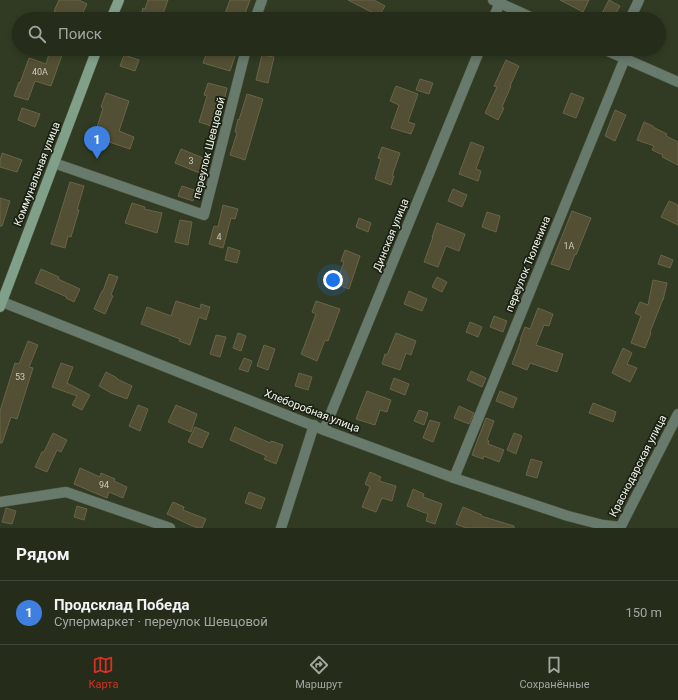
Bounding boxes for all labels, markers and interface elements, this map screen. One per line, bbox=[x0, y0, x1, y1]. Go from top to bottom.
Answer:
search box bbox=[12, 12, 666, 56]
icon: search bbox=[26, 23, 48, 45]
text: Поиск bbox=[58, 25, 102, 43]
house number: 40А bbox=[32, 67, 48, 77]
street label: переулок Шевцовой bbox=[190, 96, 228, 200]
street label: Коммунальная улица bbox=[11, 120, 63, 228]
pin: 1 bbox=[84, 126, 110, 159]
house number: 3 bbox=[188, 156, 194, 166]
street label: Динская улица bbox=[370, 197, 412, 273]
street label: переулок Тюленина bbox=[503, 214, 553, 314]
house number: 4 bbox=[216, 232, 222, 242]
house number: 1А bbox=[564, 241, 575, 251]
your location bbox=[323, 270, 343, 290]
house number: 53 bbox=[15, 372, 25, 382]
street label: Хлеборобная улица bbox=[262, 387, 362, 435]
street label: Краснодарская улица bbox=[607, 413, 669, 519]
house number: 94 bbox=[99, 480, 109, 490]
text: Рядом bbox=[16, 544, 70, 564]
text: Продсклад Победа bbox=[54, 596, 190, 614]
text: 1 bbox=[25, 605, 33, 620]
text: 150 m bbox=[625, 605, 662, 620]
text: Супермаркет · переулок Шевцовой bbox=[54, 614, 268, 629]
tab: Карта bbox=[88, 654, 118, 691]
tab: Маршрут bbox=[295, 654, 343, 691]
tab: Сохранённые bbox=[519, 654, 590, 691]

